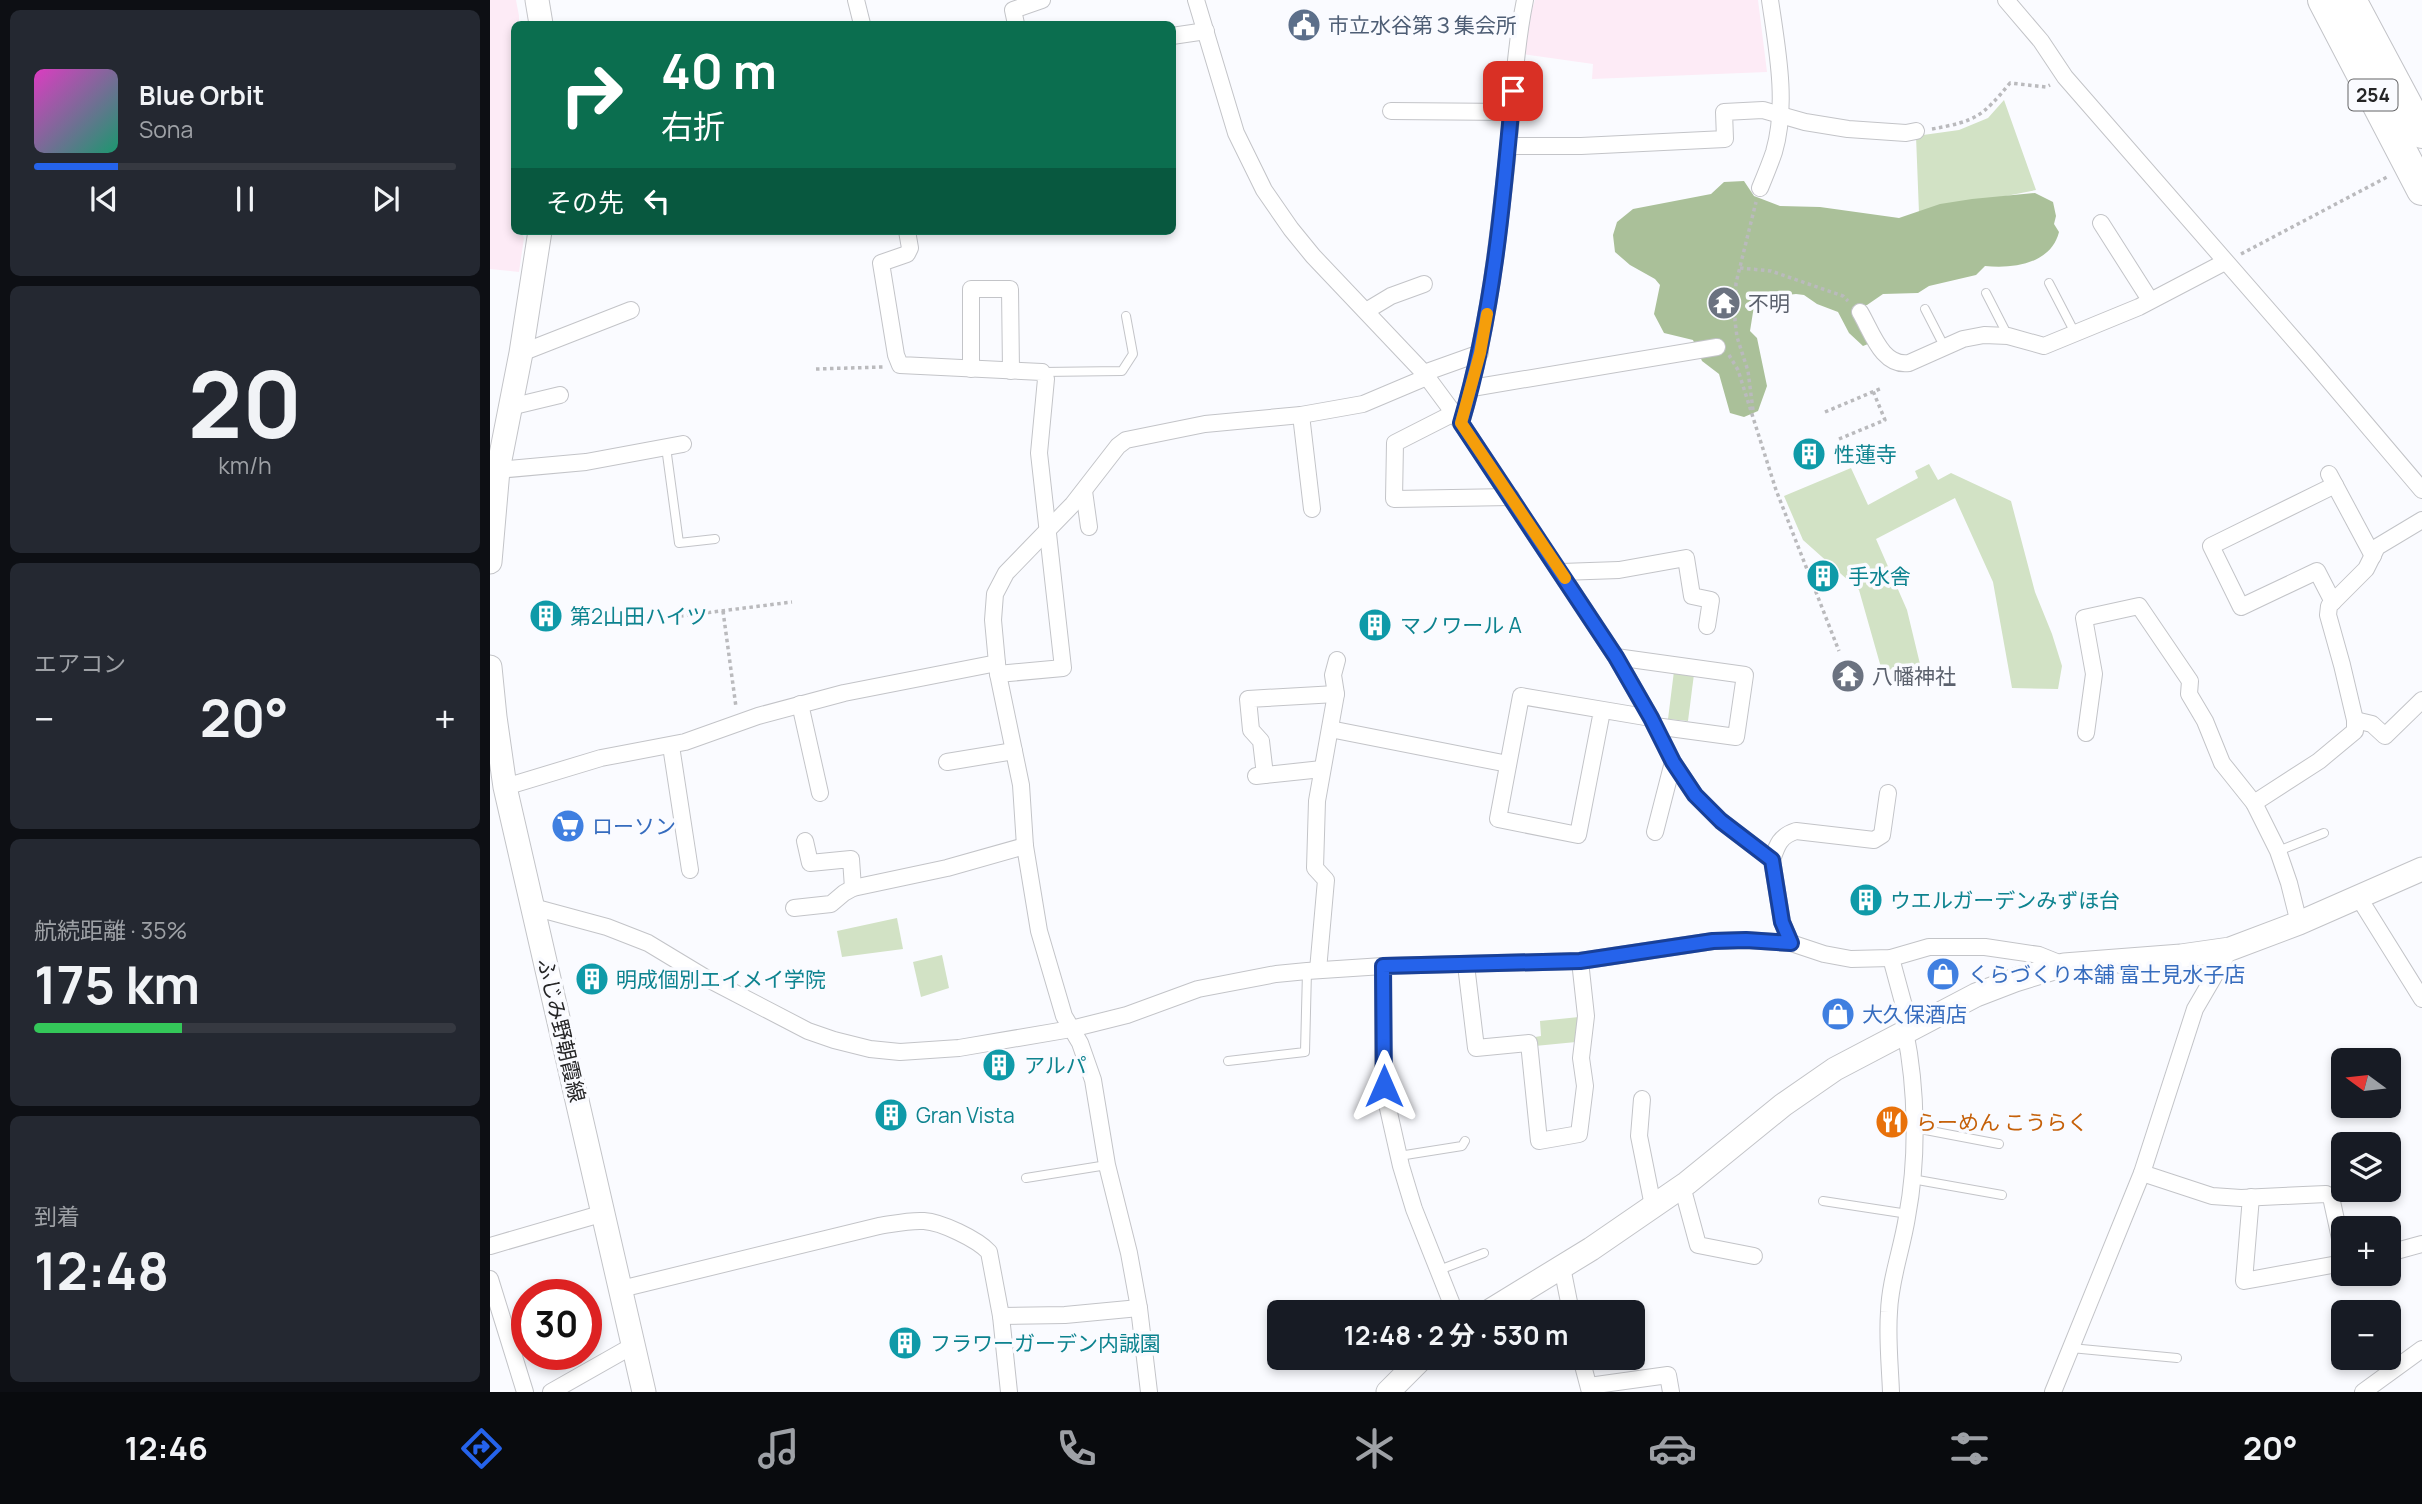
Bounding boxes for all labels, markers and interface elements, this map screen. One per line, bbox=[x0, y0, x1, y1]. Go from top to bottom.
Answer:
public building icon: 市立水谷第３集会所 bbox=[1285, 6, 1323, 44]
place label: 市立水谷第３集会所 bbox=[1328, 11, 1517, 39]
text: 40 m bbox=[661, 37, 777, 104]
icon: right bbox=[546, 49, 637, 140]
pin bbox=[1483, 61, 1543, 121]
icon: arrive bbox=[1494, 72, 1532, 110]
text: Blue Orbit bbox=[139, 77, 264, 113]
road number: 254 bbox=[2348, 80, 2398, 110]
text: 右折 bbox=[661, 104, 725, 148]
text: Sona bbox=[139, 113, 193, 145]
icon: previous bbox=[85, 180, 123, 218]
icon: pause bbox=[226, 180, 264, 218]
icon: next bbox=[367, 180, 405, 218]
icon: left bbox=[638, 182, 676, 220]
text: その先 bbox=[546, 184, 624, 220]
temple icon: 不明 bbox=[1705, 284, 1743, 322]
place label: 不明 bbox=[1748, 289, 1790, 317]
text: 20 bbox=[188, 341, 302, 465]
building icon: 性蓮寺 bbox=[1790, 435, 1828, 473]
place label: 性蓮寺 bbox=[1834, 440, 1897, 468]
text: km/h bbox=[218, 449, 272, 481]
building icon: 手水舎 bbox=[1804, 557, 1842, 595]
place label: 手水舎 bbox=[1848, 562, 1911, 590]
building icon: 第2山田ハイツ bbox=[527, 597, 565, 635]
place label: 第2山田ハイツ bbox=[570, 602, 708, 630]
building icon: マノワール A bbox=[1356, 606, 1394, 644]
place label: マノワール A bbox=[1400, 611, 1522, 639]
text: エアコン bbox=[34, 647, 126, 679]
temple icon: 八幡神社 bbox=[1829, 657, 1867, 695]
place label: 八幡神社 bbox=[1872, 662, 1956, 690]
text: 20° bbox=[200, 682, 289, 753]
text: − bbox=[34, 692, 55, 744]
text: + bbox=[434, 692, 456, 744]
supermarket icon: ローソン bbox=[549, 807, 587, 845]
place label: ローソン bbox=[592, 812, 676, 840]
building icon: ウエルガーデンみずほ台 bbox=[1847, 881, 1885, 919]
place label: ウエルガーデンみずほ台 bbox=[1890, 886, 2120, 914]
text: 航続距離 · 35% bbox=[34, 914, 187, 946]
text: 175 km bbox=[34, 949, 200, 1020]
street label: ふじみ野朝霞線 bbox=[532, 955, 592, 1105]
shop icon: くらづくり本舗 富士見水子店 bbox=[1924, 955, 1962, 993]
building icon: 明成個別エイメイ学院 bbox=[573, 960, 611, 998]
place label: くらづくり本舗 富士見水子店 bbox=[1968, 960, 2245, 988]
place label: 明成個別エイメイ学院 bbox=[616, 965, 826, 993]
shop icon: 大久保酒店 bbox=[1819, 995, 1857, 1033]
place label: 大久保酒店 bbox=[1862, 1000, 1967, 1028]
building icon: アルパ bbox=[980, 1046, 1018, 1084]
north arrow bbox=[2331, 1048, 2401, 1118]
map controls bbox=[2331, 1048, 2401, 1370]
position arrow bbox=[1347, 1049, 1421, 1123]
place label: アルパ bbox=[1024, 1051, 1087, 1079]
building icon: Gran Vista bbox=[872, 1096, 910, 1134]
place label: Gran Vista bbox=[916, 1101, 1015, 1129]
restaurant icon: らーめん こうらく bbox=[1873, 1103, 1911, 1141]
place label: らーめん こうらく bbox=[1916, 1108, 2088, 1136]
button: layers bbox=[2331, 1132, 2401, 1202]
text: 到着 bbox=[34, 1200, 80, 1232]
button: + bbox=[2331, 1216, 2401, 1286]
text: 12:48 bbox=[34, 1235, 169, 1306]
speed limit sign: 30 bbox=[511, 1279, 602, 1370]
button: − bbox=[2331, 1300, 2401, 1370]
text: 12:48 · 2 分 · 530 m bbox=[1344, 1317, 1568, 1353]
building icon: フラワーガーデン内誠園 bbox=[886, 1324, 924, 1362]
place label: フラワーガーデン内誠園 bbox=[930, 1329, 1161, 1357]
icon: directions bbox=[457, 1424, 506, 1473]
icon: music bbox=[754, 1424, 803, 1473]
icon: phone bbox=[1052, 1424, 1101, 1473]
icon: climate bbox=[1350, 1424, 1399, 1473]
icon: car bbox=[1648, 1424, 1697, 1473]
icon: filters bbox=[1945, 1424, 1994, 1473]
text: 12:46 bbox=[124, 1426, 208, 1470]
text: 20° bbox=[2243, 1426, 2298, 1470]

